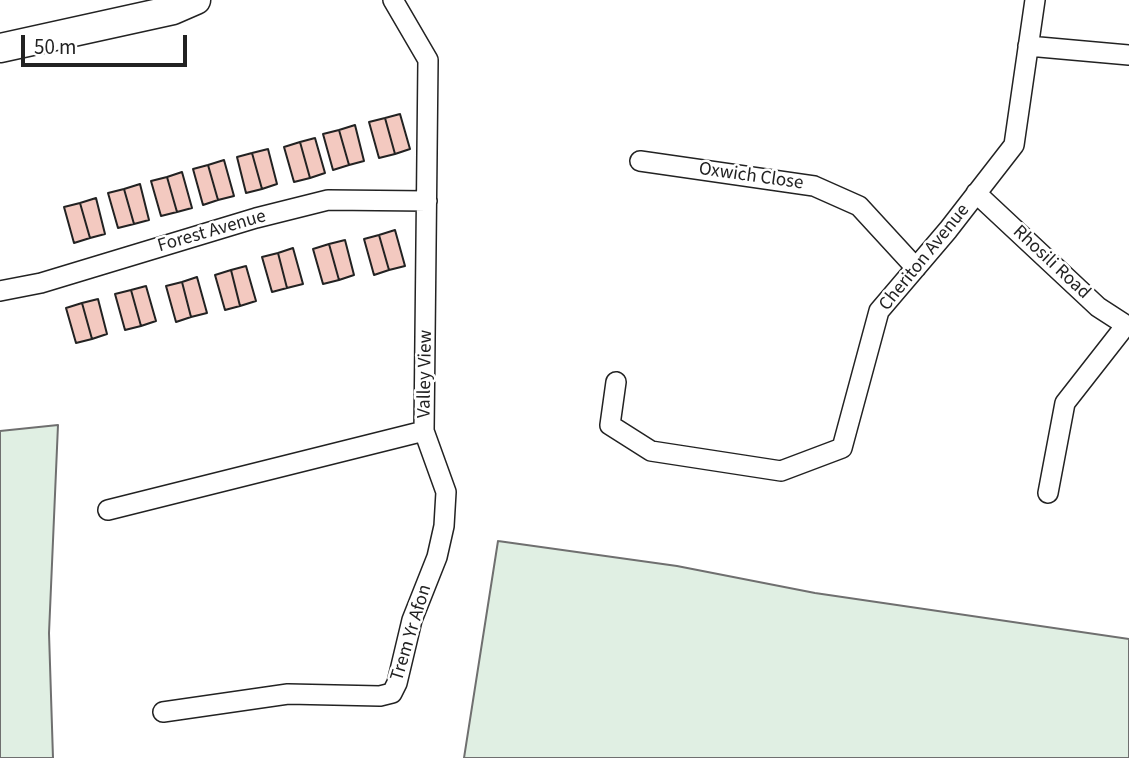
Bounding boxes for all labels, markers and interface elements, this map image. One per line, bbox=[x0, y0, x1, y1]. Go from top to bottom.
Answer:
scale bar bbox=[24, 21, 191, 65]
text: 50 m bbox=[34, 32, 76, 62]
street label: Oxwich Close bbox=[697, 158, 805, 196]
street label: Cheriton Avenue bbox=[875, 200, 975, 316]
street label: Forest Avenue bbox=[155, 206, 269, 258]
street label: Rhosili Road bbox=[1007, 221, 1095, 305]
street label: Valley View bbox=[414, 330, 438, 418]
street label: Trem Yr Afon bbox=[387, 582, 437, 684]

